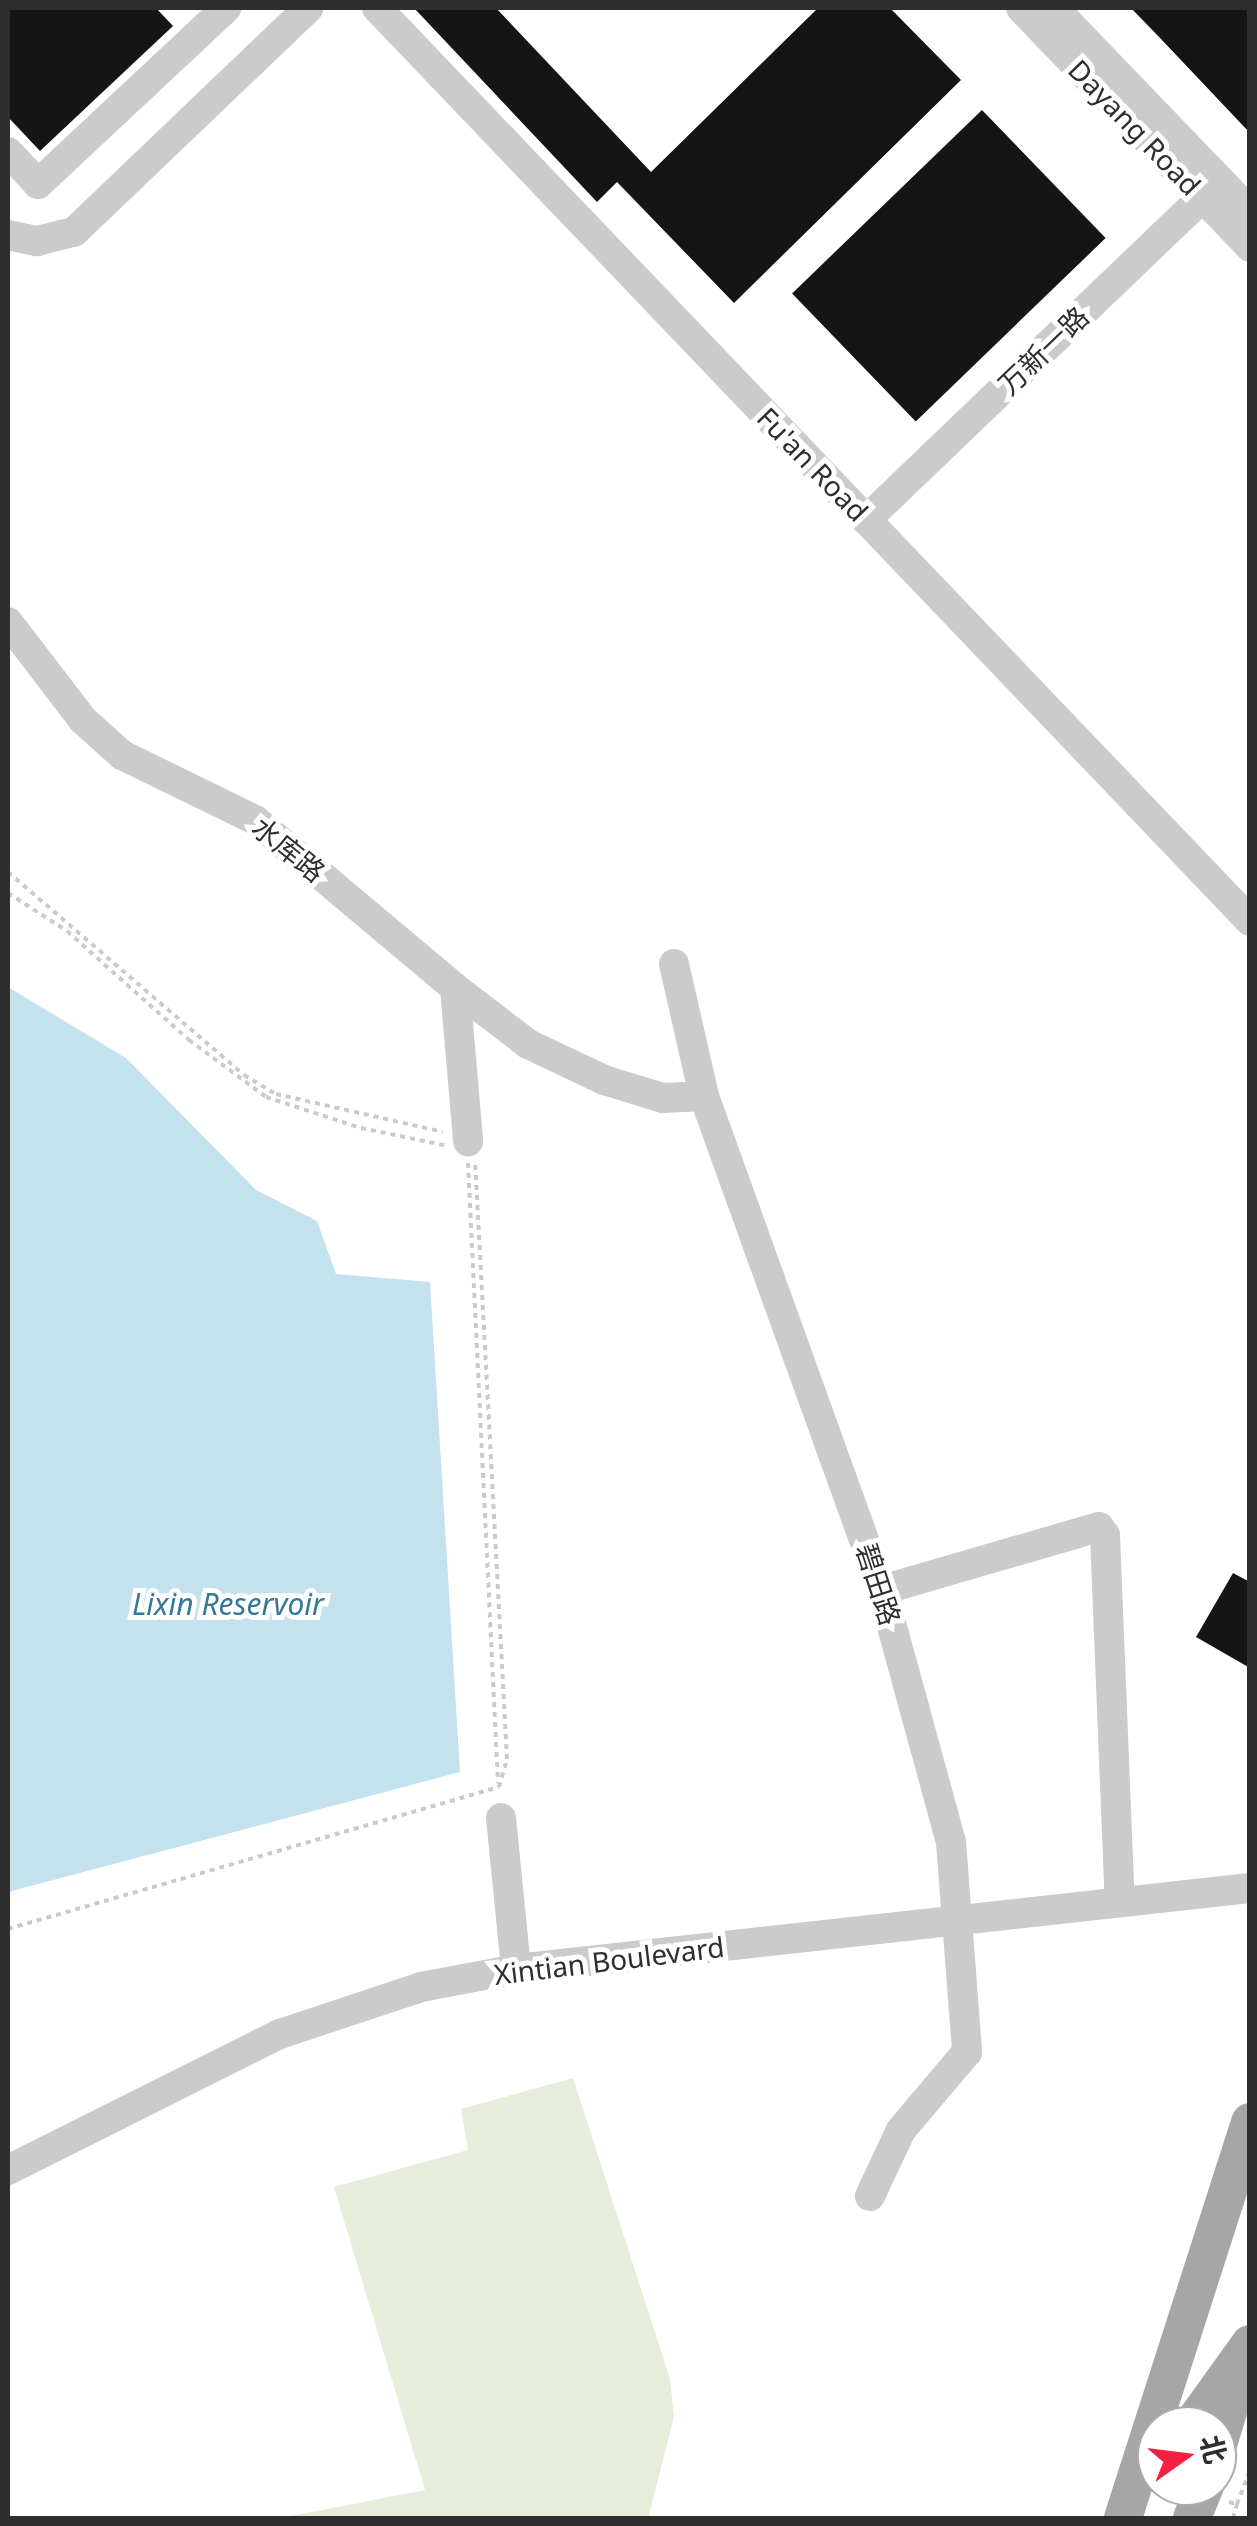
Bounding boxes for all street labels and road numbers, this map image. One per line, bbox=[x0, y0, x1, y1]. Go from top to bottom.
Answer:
street label: Dayang Road bbox=[1062, 52, 1208, 202]
street label: 万新一路 bbox=[991, 299, 1095, 401]
street label: Fu'an Road bbox=[751, 400, 875, 528]
street label: 水库路 bbox=[246, 810, 332, 888]
street label: 碧田路 bbox=[850, 1539, 908, 1629]
street label: Xintian Boulevard bbox=[492, 1929, 726, 1991]

